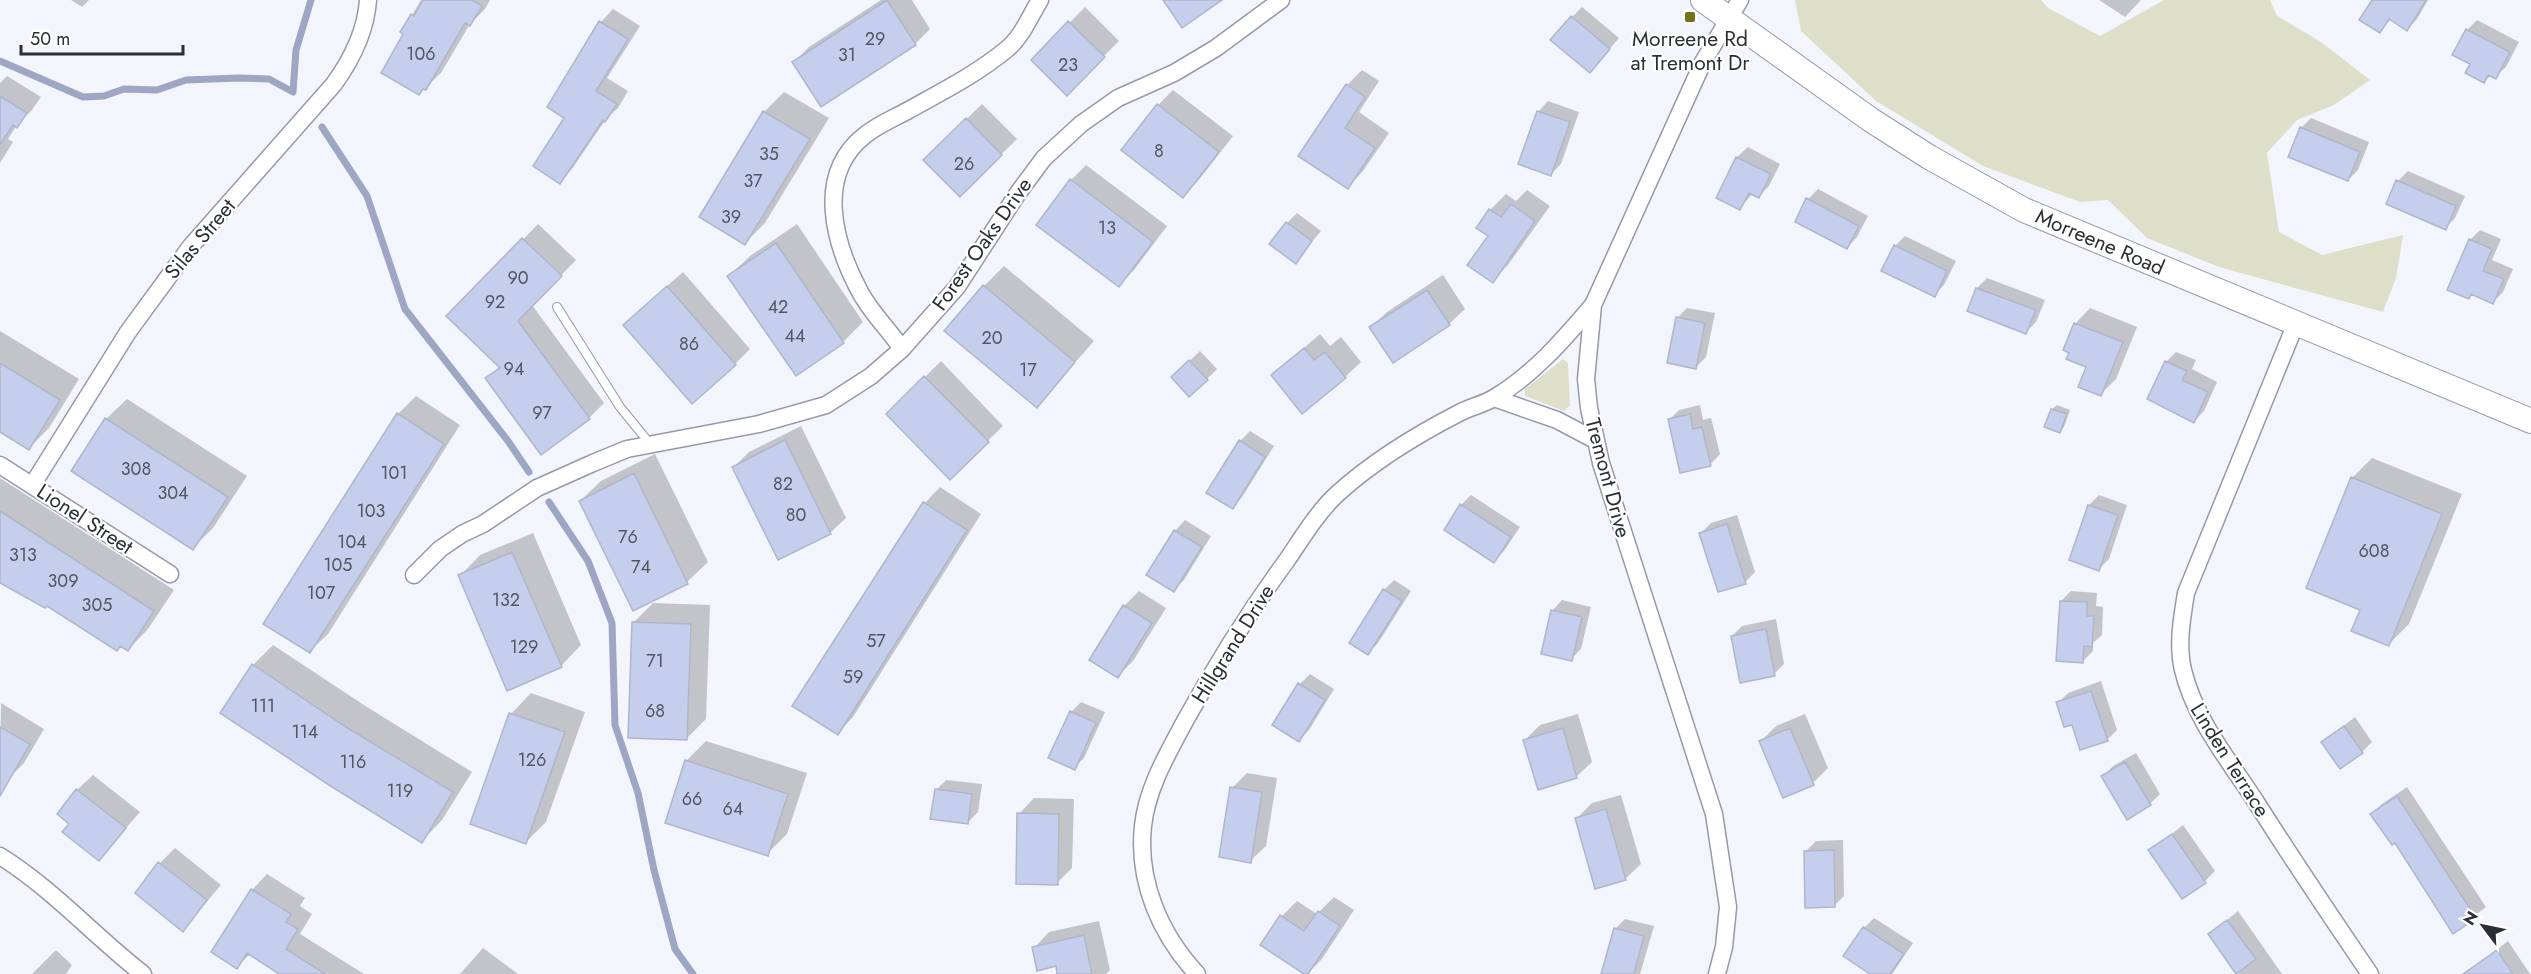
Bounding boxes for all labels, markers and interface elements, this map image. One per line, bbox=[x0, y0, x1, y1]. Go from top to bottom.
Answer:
marker: Morreene Rd at Tremont Dr bbox=[1683, 10, 1697, 24]
scale bar bbox=[21, 18, 183, 56]
place label: Morreene Rd at Tremont Dr bbox=[1631, 24, 1750, 78]
text: 50 m bbox=[30, 26, 70, 52]
house number: 29 bbox=[865, 26, 885, 52]
house number: 106 bbox=[406, 41, 436, 67]
house number: 31 bbox=[838, 42, 856, 68]
house number: 23 bbox=[1058, 52, 1078, 78]
house number: 8 bbox=[1154, 138, 1164, 164]
house number: 35 bbox=[759, 141, 779, 167]
house number: 26 bbox=[954, 151, 974, 177]
house number: 37 bbox=[743, 168, 763, 194]
street label: Forest Oaks Drive bbox=[925, 171, 1039, 317]
street label: Silas Street bbox=[157, 192, 243, 286]
street label: Morreene Road bbox=[2031, 201, 2169, 283]
house number: 39 bbox=[721, 204, 741, 230]
house number: 13 bbox=[1098, 215, 1116, 241]
house number: 90 bbox=[507, 265, 529, 291]
house number: 92 bbox=[485, 289, 505, 315]
house number: 42 bbox=[768, 294, 788, 320]
house number: 44 bbox=[785, 323, 806, 349]
house number: 20 bbox=[981, 325, 1003, 351]
house number: 86 bbox=[679, 331, 699, 357]
house number: 94 bbox=[504, 356, 524, 382]
house number: 17 bbox=[1019, 357, 1037, 383]
house number: 97 bbox=[532, 400, 552, 426]
street label: Tremont Drive bbox=[1578, 415, 1638, 541]
house number: 308 bbox=[121, 456, 151, 482]
house number: 101 bbox=[381, 460, 408, 486]
house number: 82 bbox=[773, 471, 793, 497]
street label: Lionel Street bbox=[31, 477, 139, 561]
house number: 304 bbox=[157, 480, 189, 506]
house number: 103 bbox=[357, 498, 386, 524]
house number: 80 bbox=[786, 502, 807, 528]
house number: 76 bbox=[618, 524, 638, 550]
house number: 104 bbox=[337, 529, 367, 555]
house number: 608 bbox=[2359, 538, 2390, 564]
house number: 313 bbox=[9, 542, 37, 568]
house number: 105 bbox=[323, 552, 353, 578]
house number: 74 bbox=[631, 554, 651, 580]
house number: 309 bbox=[48, 568, 79, 594]
street label: Hillgrand Drive bbox=[1184, 578, 1282, 709]
house number: 107 bbox=[307, 580, 336, 606]
house number: 132 bbox=[492, 587, 520, 613]
house number: 305 bbox=[82, 592, 112, 618]
house number: 57 bbox=[866, 628, 886, 654]
house number: 129 bbox=[510, 634, 538, 660]
house number: 71 bbox=[646, 648, 664, 674]
house number: 59 bbox=[843, 664, 863, 690]
house number: 111 bbox=[251, 693, 275, 719]
street label: Linden Terrace bbox=[2183, 697, 2277, 823]
house number: 68 bbox=[645, 698, 665, 724]
house number: 114 bbox=[292, 719, 318, 745]
house number: 126 bbox=[518, 747, 546, 773]
house number: 116 bbox=[340, 749, 366, 775]
house number: 119 bbox=[387, 778, 413, 804]
house number: 66 bbox=[682, 786, 702, 812]
house number: 64 bbox=[723, 796, 743, 822]
north arrow bbox=[2453, 896, 2513, 956]
text: N bbox=[2458, 907, 2484, 930]

